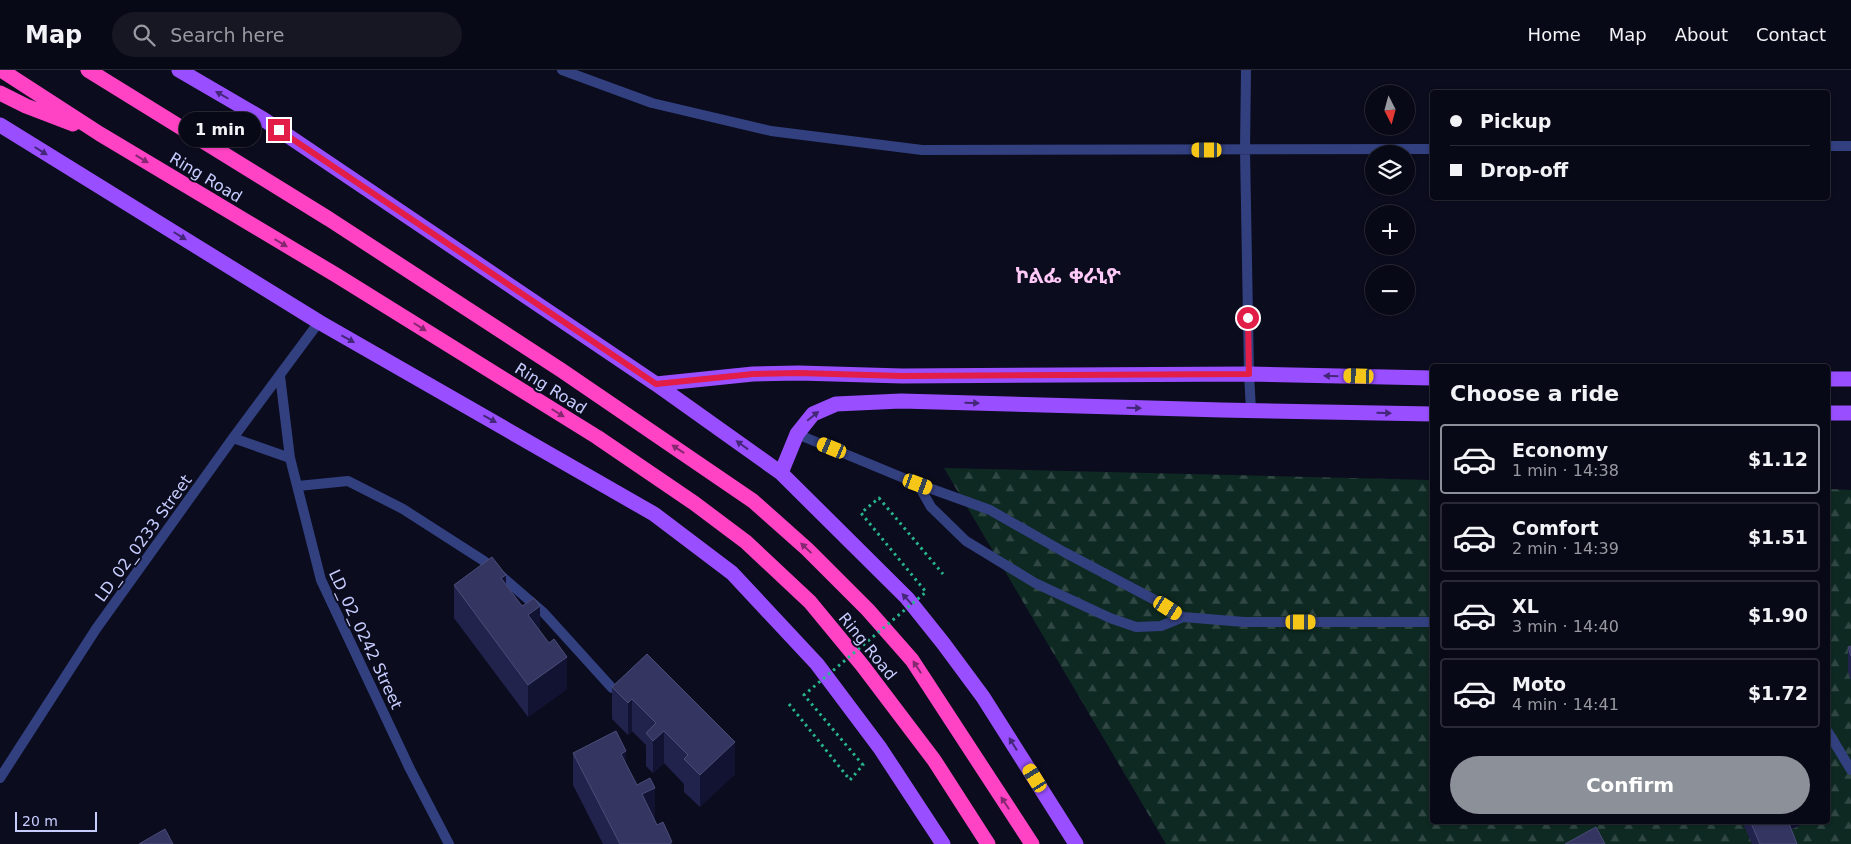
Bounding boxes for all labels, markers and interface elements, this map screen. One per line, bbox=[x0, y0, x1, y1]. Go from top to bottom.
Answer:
search box bbox=[112, 12, 462, 57]
text: Map bbox=[25, 21, 82, 49]
icon: search bbox=[130, 21, 158, 49]
text: Search here bbox=[170, 24, 284, 46]
text: Home bbox=[1528, 24, 1581, 45]
text: Map bbox=[1609, 24, 1647, 45]
text: About bbox=[1675, 24, 1728, 45]
text: Contact bbox=[1756, 24, 1826, 45]
north arrow bbox=[1365, 85, 1415, 135]
map controls bbox=[1365, 85, 1415, 315]
one-way arrow bbox=[214, 91, 229, 99]
text: Pickup bbox=[1480, 110, 1551, 132]
callout: 1 min bbox=[179, 112, 262, 148]
route end bbox=[268, 119, 290, 141]
text: 1 min bbox=[195, 120, 245, 139]
car bbox=[1192, 143, 1222, 158]
button: layers bbox=[1365, 145, 1415, 195]
one-way arrow bbox=[35, 146, 48, 155]
street label: Ring Road bbox=[166, 148, 245, 206]
one-way arrow bbox=[135, 155, 148, 164]
text: Drop-off bbox=[1480, 159, 1568, 181]
button: + bbox=[1365, 205, 1415, 255]
one-way arrow bbox=[173, 232, 186, 241]
one-way arrow bbox=[275, 238, 288, 247]
district label: ኮልፌ ቀራኒዮ bbox=[1015, 264, 1121, 288]
button: − bbox=[1365, 265, 1415, 315]
route start bbox=[1237, 307, 1259, 329]
one-way arrow bbox=[413, 323, 427, 332]
one-way arrow bbox=[341, 335, 356, 343]
street label: Ring Road bbox=[511, 359, 590, 418]
car bbox=[1343, 368, 1374, 384]
one-way arrow bbox=[1323, 371, 1339, 379]
text: Choose a ride bbox=[1450, 381, 1619, 406]
one-way arrow bbox=[964, 399, 980, 407]
one-way arrow bbox=[1127, 404, 1143, 412]
one-way arrow bbox=[552, 408, 565, 417]
one-way arrow bbox=[1377, 409, 1393, 417]
one-way arrow bbox=[807, 411, 820, 422]
one-way arrow bbox=[482, 415, 497, 423]
car bbox=[815, 435, 848, 461]
icon: car bbox=[1452, 437, 1497, 482]
text: Economy bbox=[1512, 439, 1608, 461]
one-way arrow bbox=[735, 440, 748, 450]
one-way arrow bbox=[671, 444, 685, 454]
text: $1.12 bbox=[1748, 448, 1808, 470]
text: 1 min · 14:38 bbox=[1512, 461, 1619, 480]
street label: LD_02_0233 Street bbox=[91, 471, 197, 606]
car bbox=[901, 472, 934, 496]
icon: car bbox=[1452, 515, 1497, 560]
text: Comfort bbox=[1512, 517, 1599, 539]
text: $1.51 bbox=[1748, 526, 1808, 548]
text: 2 min · 14:39 bbox=[1512, 539, 1619, 558]
one-way arrow bbox=[800, 542, 812, 554]
street label: LD_02_0242 Street bbox=[324, 566, 406, 713]
one-way arrow bbox=[901, 593, 913, 605]
icon: car bbox=[1452, 593, 1497, 638]
car bbox=[1151, 594, 1184, 622]
text: XL bbox=[1512, 595, 1539, 617]
text: $1.90 bbox=[1748, 604, 1808, 626]
street label: Ring Road bbox=[835, 609, 901, 684]
car bbox=[1286, 615, 1316, 630]
text: 3 min · 14:40 bbox=[1512, 617, 1619, 636]
one-way arrow bbox=[912, 660, 921, 674]
icon: car bbox=[1452, 671, 1497, 716]
text: Moto bbox=[1512, 673, 1566, 695]
text: $1.72 bbox=[1748, 682, 1808, 704]
text: 4 min · 14:41 bbox=[1512, 695, 1619, 714]
one-way arrow bbox=[1008, 737, 1017, 750]
button: Confirm bbox=[1450, 756, 1810, 814]
car bbox=[1020, 761, 1049, 795]
one-way arrow bbox=[1001, 796, 1010, 810]
scale bar bbox=[15, 809, 98, 832]
text: 20 m bbox=[22, 813, 58, 829]

